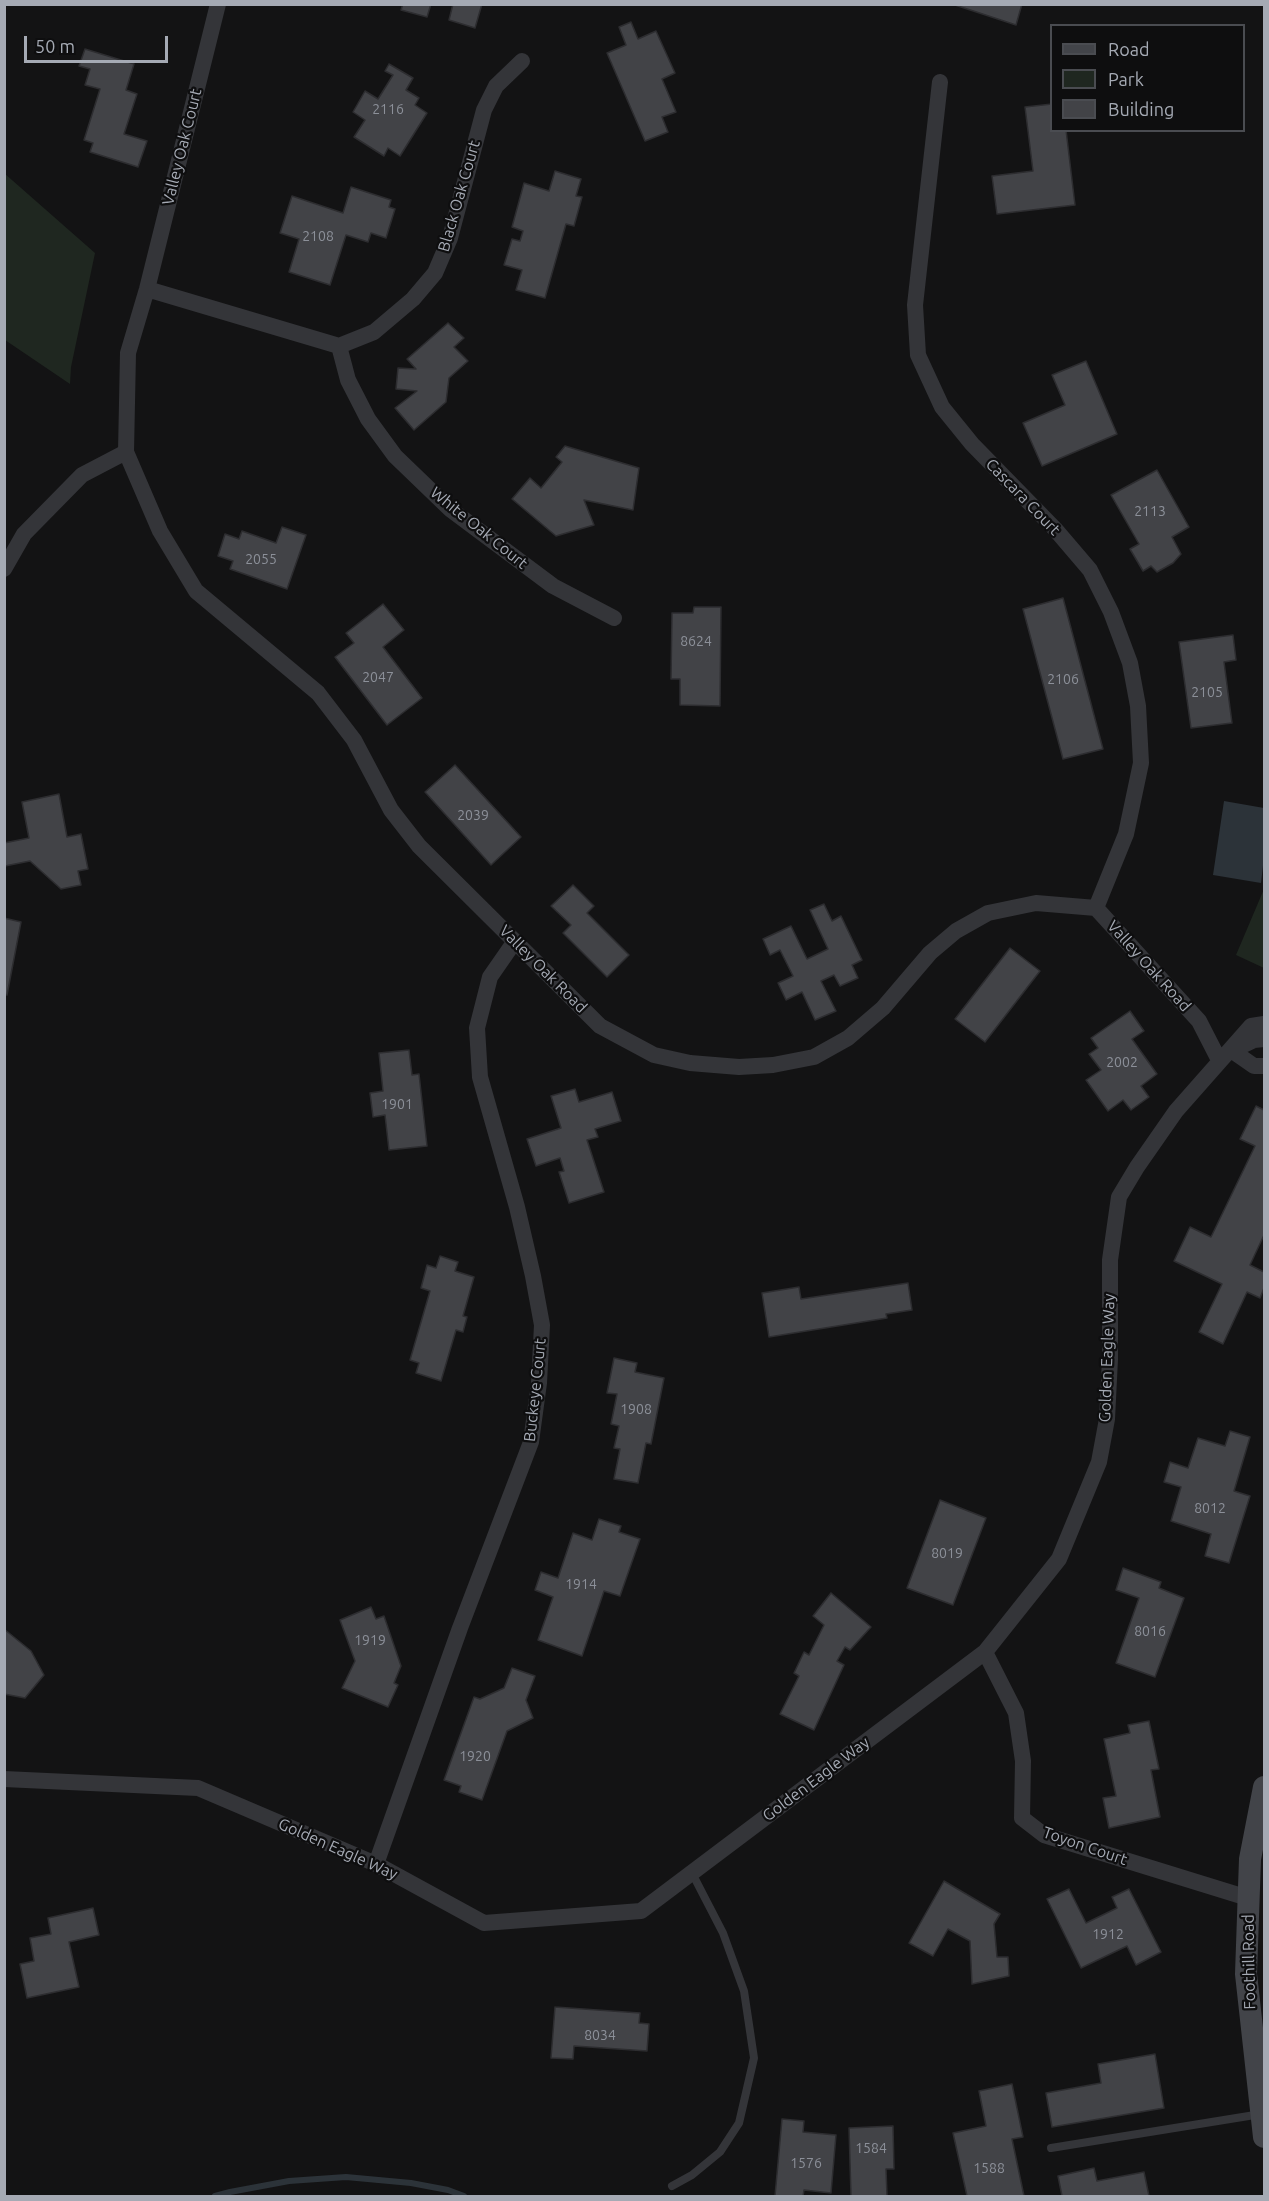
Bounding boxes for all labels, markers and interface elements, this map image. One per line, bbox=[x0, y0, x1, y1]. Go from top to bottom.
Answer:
scale bar bbox=[27, 24, 171, 62]
legend bbox=[1050, 24, 1245, 132]
text: 50 m bbox=[35, 36, 75, 56]
text: Road bbox=[1108, 39, 1150, 59]
text: Park bbox=[1108, 69, 1144, 89]
street label: Valley Oak Court bbox=[158, 87, 206, 207]
text: Building bbox=[1108, 99, 1174, 119]
house number: 2116 bbox=[372, 101, 404, 117]
street label: Black Oak Court bbox=[434, 138, 484, 254]
house number: 2108 bbox=[302, 228, 334, 244]
street label: Cascara Court bbox=[982, 455, 1064, 539]
street label: White Oak Court bbox=[426, 483, 532, 573]
house number: 2113 bbox=[1134, 503, 1166, 519]
house number: 2055 bbox=[245, 551, 277, 567]
house number: 8624 bbox=[680, 633, 712, 649]
house number: 2047 bbox=[362, 669, 394, 685]
house number: 2106 bbox=[1047, 671, 1079, 687]
house number: 2105 bbox=[1191, 684, 1223, 700]
house number: 2039 bbox=[457, 807, 489, 823]
street label: Valley Oak Road bbox=[1103, 916, 1195, 1016]
street label: Valley Oak Road bbox=[495, 921, 591, 1017]
house number: 2002 bbox=[1106, 1054, 1138, 1070]
house number: 1901 bbox=[381, 1096, 413, 1112]
street label: Golden Eagle Way bbox=[1095, 1293, 1119, 1423]
street label: Buckeye Court bbox=[520, 1337, 550, 1443]
house number: 1908 bbox=[620, 1401, 652, 1417]
house number: 8012 bbox=[1194, 1500, 1226, 1516]
house number: 8019 bbox=[931, 1545, 963, 1561]
house number: 1914 bbox=[565, 1576, 597, 1592]
house number: 8016 bbox=[1134, 1623, 1166, 1639]
house number: 1919 bbox=[354, 1632, 386, 1648]
street label: Golden Eagle Way bbox=[759, 1733, 873, 1825]
house number: 1920 bbox=[459, 1748, 491, 1764]
street label: Golden Eagle Way bbox=[275, 1814, 401, 1884]
street label: Toyon Court bbox=[1040, 1823, 1130, 1869]
street label: Foothill Road bbox=[1239, 1914, 1259, 2010]
house number: 1912 bbox=[1092, 1926, 1124, 1942]
house number: 8034 bbox=[584, 2027, 616, 2043]
house number: 1584 bbox=[855, 2140, 887, 2156]
house number: 1576 bbox=[790, 2155, 822, 2171]
house number: 1588 bbox=[973, 2160, 1005, 2176]

